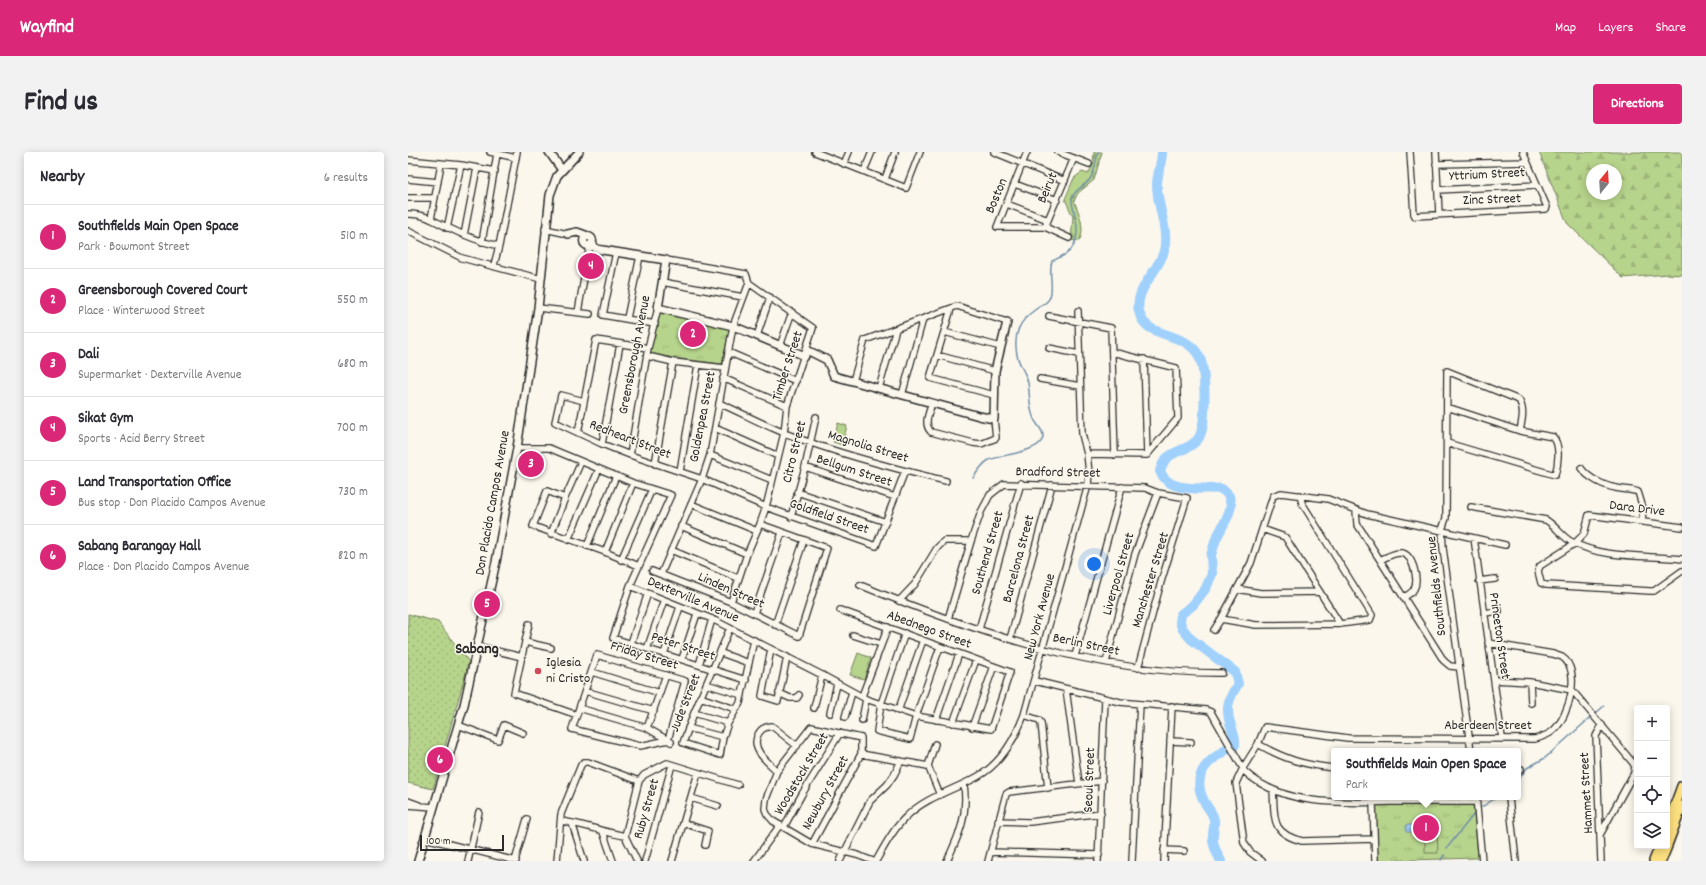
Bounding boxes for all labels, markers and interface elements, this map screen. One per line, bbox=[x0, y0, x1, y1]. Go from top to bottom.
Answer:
text: Wayfind bbox=[20, 15, 74, 42]
text: Map bbox=[1555, 18, 1576, 38]
text: Layers bbox=[1598, 18, 1633, 38]
text: Share bbox=[1655, 18, 1686, 38]
text: Find us bbox=[24, 84, 98, 124]
button: Directions bbox=[1593, 84, 1682, 124]
street label: Yttrium Street bbox=[1448, 163, 1526, 187]
north arrow bbox=[1586, 164, 1622, 200]
text: Nearby bbox=[40, 166, 84, 190]
text: 6 results bbox=[324, 169, 368, 188]
street label: Beirut bbox=[1033, 169, 1063, 207]
street label: Boston bbox=[981, 175, 1013, 217]
street label: Zinc Street bbox=[1463, 189, 1521, 211]
text: Southfields Main Open Space bbox=[78, 216, 239, 238]
text: 1 bbox=[52, 227, 54, 246]
text: 510 m bbox=[340, 227, 368, 246]
text: Park · Bowmont Street bbox=[78, 238, 190, 257]
pin: 4 bbox=[578, 251, 604, 281]
text: Greensborough Covered Court bbox=[78, 280, 248, 302]
text: 2 bbox=[50, 291, 56, 310]
text: 550 m bbox=[337, 291, 368, 310]
street label: Greensborough Avenue bbox=[614, 294, 656, 416]
text: Place · Winterwood Street bbox=[78, 302, 205, 321]
pin: 2 bbox=[680, 319, 706, 349]
street label: Timber Street bbox=[767, 328, 809, 404]
text: Dali bbox=[78, 344, 99, 366]
text: 3 bbox=[50, 355, 56, 374]
text: 680 m bbox=[337, 355, 368, 374]
text: Supermarket · Dexterville Avenue bbox=[78, 366, 241, 385]
street label: Goldenpea Street bbox=[684, 370, 722, 464]
text: Sikat Gym bbox=[78, 408, 133, 430]
street label: Redheart Street bbox=[586, 415, 674, 465]
text: 4 bbox=[50, 419, 56, 438]
text: 700 m bbox=[337, 419, 368, 438]
street label: Citro Street bbox=[778, 419, 812, 485]
street label: Magnolia Street bbox=[825, 425, 911, 469]
street label: Don Placido Campos Avenue bbox=[470, 429, 516, 577]
text: Sports · Acid Berry Street bbox=[78, 430, 205, 449]
pin: 3 bbox=[518, 449, 544, 479]
street label: Bellgum Street bbox=[814, 449, 894, 493]
street label: Bradford Street bbox=[1015, 462, 1101, 484]
text: Land Transportation Office bbox=[78, 472, 231, 494]
text: 5 bbox=[50, 483, 56, 502]
text: 730 m bbox=[338, 483, 368, 502]
text: Bus stop · Don Placido Campos Avenue bbox=[78, 494, 265, 513]
street label: Goldfield Street bbox=[787, 494, 871, 540]
street label: Dara Drive bbox=[1608, 496, 1666, 522]
street label: Southend Street bbox=[966, 509, 1010, 597]
street label: Barcelona Street bbox=[998, 513, 1040, 605]
street label: Liverpool Street bbox=[1098, 530, 1140, 618]
street label: Manchester Street bbox=[1127, 530, 1175, 630]
street label: Southfields Avenue bbox=[1422, 535, 1452, 637]
text: Sabang Barangay Hall bbox=[78, 536, 201, 558]
text: 6 bbox=[50, 547, 56, 566]
text: 820 m bbox=[338, 547, 368, 566]
your location bbox=[1084, 554, 1104, 574]
text: Place · Don Placido Campos Avenue bbox=[78, 558, 249, 577]
street label: Linden Street bbox=[694, 567, 768, 615]
street label: New York Avenue bbox=[1019, 571, 1061, 663]
street label: Dexterville Avenue bbox=[644, 572, 742, 628]
pin: 5 bbox=[474, 589, 500, 619]
street label: Princeton Street bbox=[1483, 591, 1515, 681]
street label: Abednego Street bbox=[884, 605, 974, 655]
street label: Peter Street bbox=[648, 627, 718, 667]
street label: Berlin Street bbox=[1051, 628, 1121, 662]
street label: Friday Street bbox=[608, 636, 680, 676]
district label: Sabang bbox=[455, 638, 499, 661]
place label: Iglesia ni Cristo bbox=[546, 653, 590, 689]
marker: Iglesia ni Cristo bbox=[533, 666, 543, 676]
street label: Jude Street bbox=[665, 671, 707, 735]
map controls bbox=[1634, 705, 1670, 849]
button: + bbox=[1634, 705, 1670, 741]
street label: Aberdeen Street bbox=[1444, 716, 1532, 736]
street label: Woodstock Street bbox=[769, 729, 835, 819]
button: − bbox=[1634, 741, 1670, 777]
pin: 6 bbox=[427, 745, 453, 775]
street label: Seoul Street bbox=[1079, 747, 1101, 813]
popup bbox=[1331, 748, 1521, 800]
street label: Newbury Street bbox=[797, 752, 855, 834]
street label: Hammet Street bbox=[1575, 752, 1599, 834]
text: Southfields Main Open Space bbox=[1346, 754, 1506, 776]
text: Park bbox=[1346, 776, 1368, 795]
street label: Ruby Street bbox=[629, 777, 665, 841]
button: locate bbox=[1634, 777, 1670, 813]
pin: 1 bbox=[1413, 813, 1439, 843]
button: layers bbox=[1634, 813, 1670, 849]
scale bar bbox=[420, 833, 504, 852]
text: 100 m bbox=[426, 834, 450, 850]

